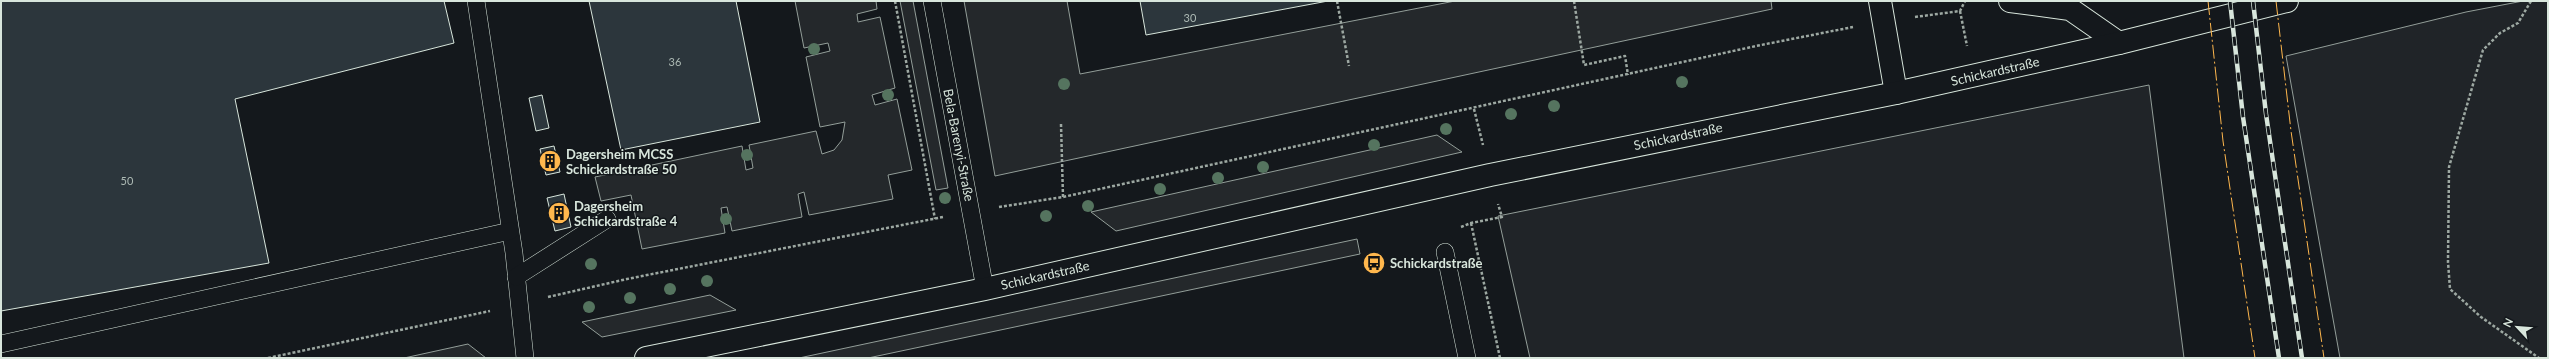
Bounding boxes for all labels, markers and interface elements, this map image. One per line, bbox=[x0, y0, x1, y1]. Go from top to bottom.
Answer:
house number: 30 bbox=[1184, 11, 1197, 24]
street label: Schickardstraße bbox=[1949, 53, 2041, 89]
house number: 36 bbox=[669, 55, 681, 68]
street label: Bela-Barenyi-Straße bbox=[940, 87, 978, 203]
street label: Schickardstraße bbox=[1632, 119, 1724, 153]
place label: Dagersheim MCSS Schickardstraße 50 bbox=[566, 146, 677, 177]
building icon: Dagersheim MCSS Schickardstraße 50 bbox=[537, 148, 563, 174]
house number: 50 bbox=[121, 174, 134, 187]
place label: Dagersheim Schickardstraße 4 bbox=[574, 198, 678, 229]
building icon: Dagersheim Schickardstraße 4 bbox=[546, 200, 572, 226]
bus stop icon: Schickardstraße bbox=[1361, 250, 1387, 276]
place label: Schickardstraße bbox=[1390, 255, 1483, 271]
street label: Schickardstraße bbox=[999, 257, 1091, 293]
north arrow bbox=[2497, 307, 2537, 347]
text: N bbox=[2500, 316, 2515, 329]

